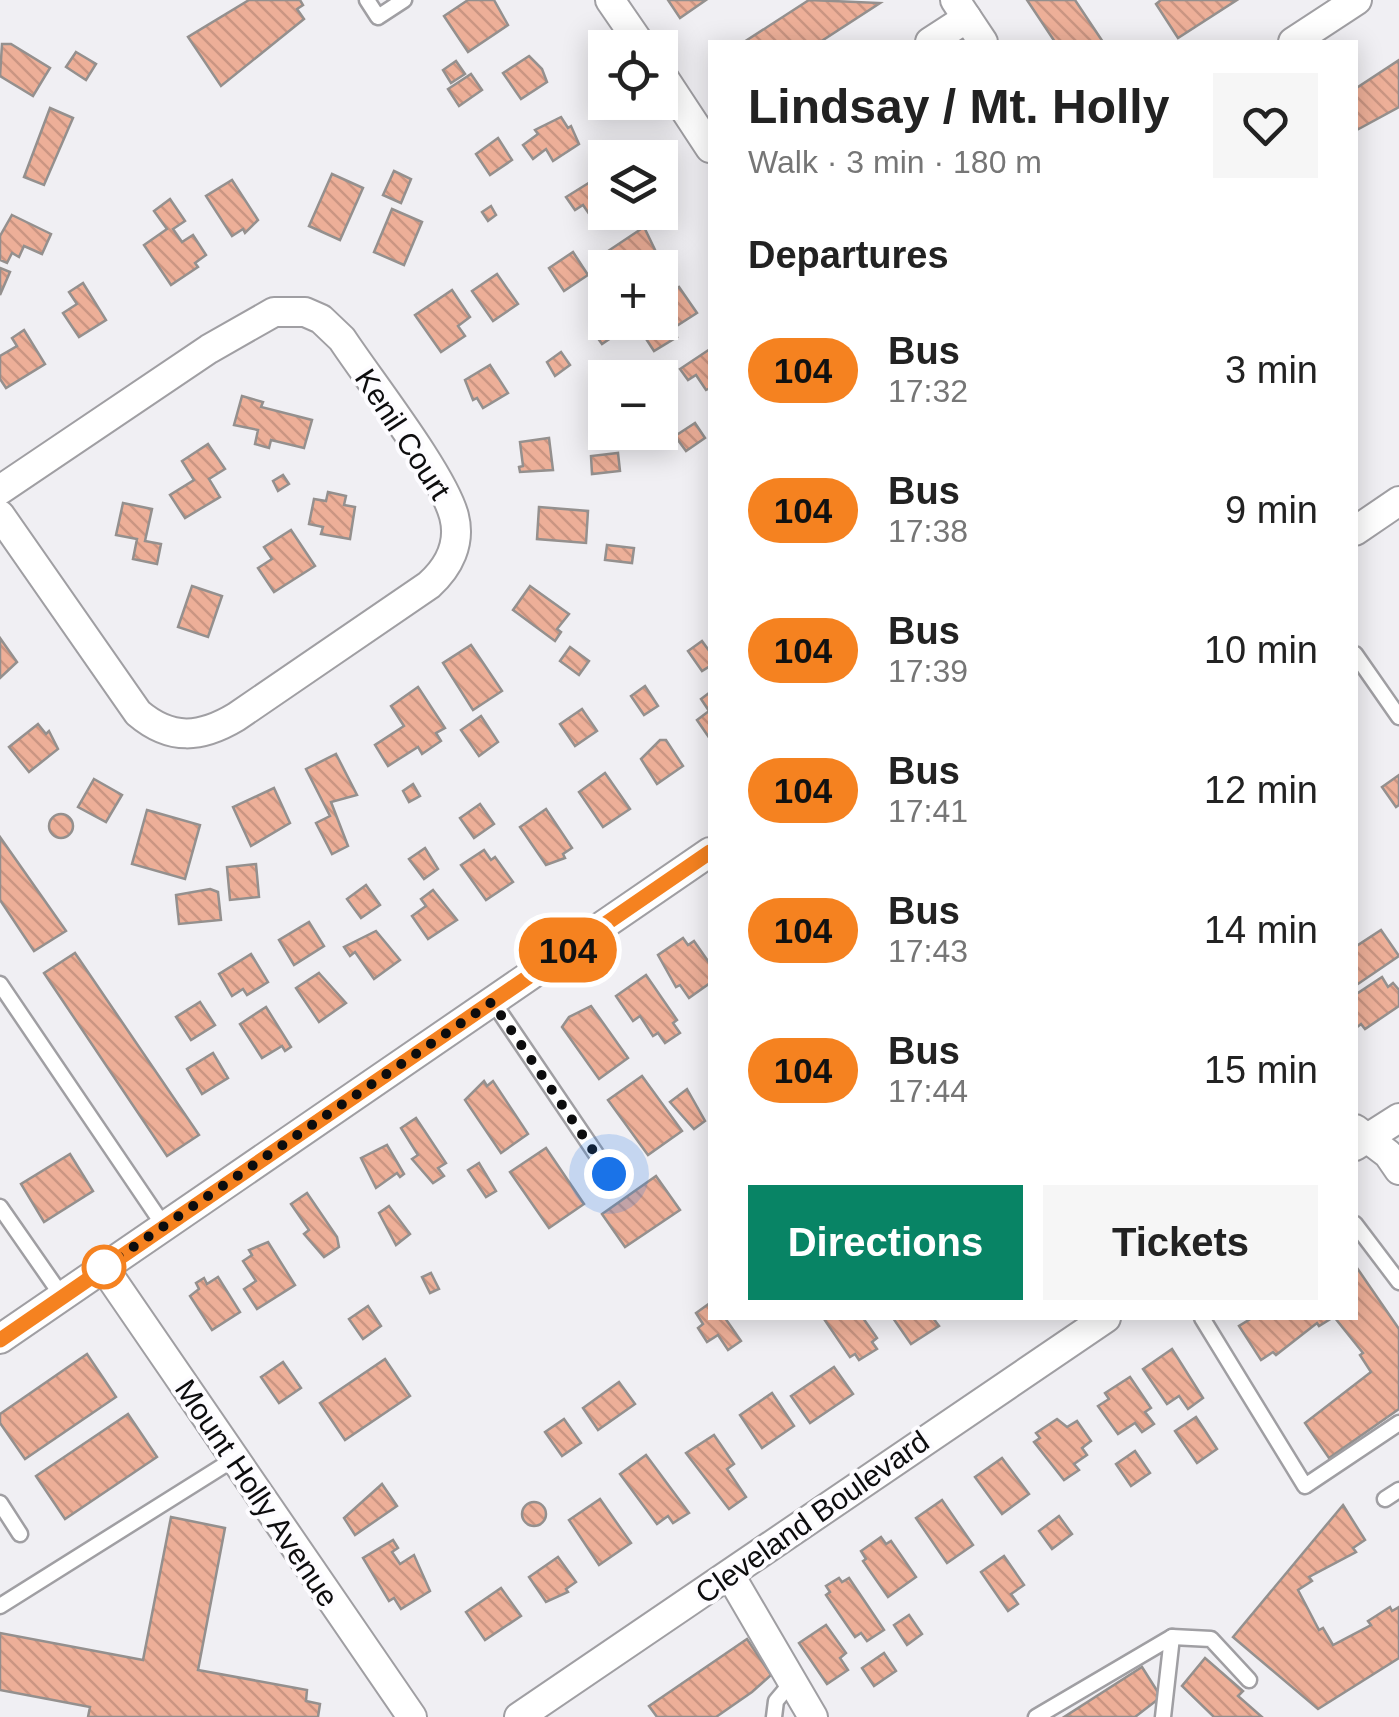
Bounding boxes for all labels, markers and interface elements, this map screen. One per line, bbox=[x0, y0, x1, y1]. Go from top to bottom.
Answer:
map controls bbox=[588, 30, 678, 450]
button: locate bbox=[588, 30, 678, 120]
button: heart bbox=[1213, 73, 1318, 178]
text: Lindsay / Mt. Holly bbox=[748, 80, 1169, 133]
button: layers bbox=[588, 140, 678, 230]
text: Walk · 3 min · 180 m bbox=[748, 144, 1042, 180]
text: Departures bbox=[748, 234, 949, 276]
button: + bbox=[588, 250, 678, 340]
text: Bus bbox=[888, 330, 960, 372]
text: 3 min bbox=[1225, 349, 1318, 391]
text: 104 bbox=[774, 351, 832, 390]
button: − bbox=[588, 360, 678, 450]
street label: Kenil Court bbox=[349, 363, 458, 506]
text: 17:32 bbox=[888, 373, 968, 409]
text: Bus bbox=[888, 470, 960, 512]
text: 9 min bbox=[1225, 489, 1318, 531]
text: 104 bbox=[774, 491, 832, 530]
text: 17:38 bbox=[888, 513, 968, 549]
text: Bus bbox=[888, 610, 960, 652]
text: 10 min bbox=[1204, 629, 1318, 671]
text: 104 bbox=[774, 631, 832, 670]
text: 17:39 bbox=[888, 653, 968, 689]
text: Bus bbox=[888, 750, 960, 792]
text: 12 min bbox=[1204, 769, 1318, 811]
text: 104 bbox=[774, 771, 832, 810]
text: 17:41 bbox=[888, 793, 968, 829]
text: Bus bbox=[888, 890, 960, 932]
text: 14 min bbox=[1204, 909, 1318, 951]
text: 104 bbox=[774, 911, 832, 950]
line badge: 104 bbox=[510, 918, 626, 982]
text: 104 bbox=[539, 931, 597, 970]
text: 17:43 bbox=[888, 933, 968, 969]
text: Bus bbox=[888, 1030, 960, 1072]
text: 15 min bbox=[1204, 1049, 1318, 1091]
text: 104 bbox=[774, 1051, 832, 1090]
text: 17:44 bbox=[888, 1073, 968, 1109]
your location bbox=[584, 1149, 634, 1199]
button: Directions bbox=[748, 1185, 1023, 1300]
button: Tickets bbox=[1043, 1185, 1318, 1300]
unlabelled marker bbox=[83, 1246, 125, 1288]
street label: Mount Holly Avenue bbox=[169, 1373, 345, 1613]
street label: Cleveland Boulevard bbox=[689, 1424, 935, 1610]

